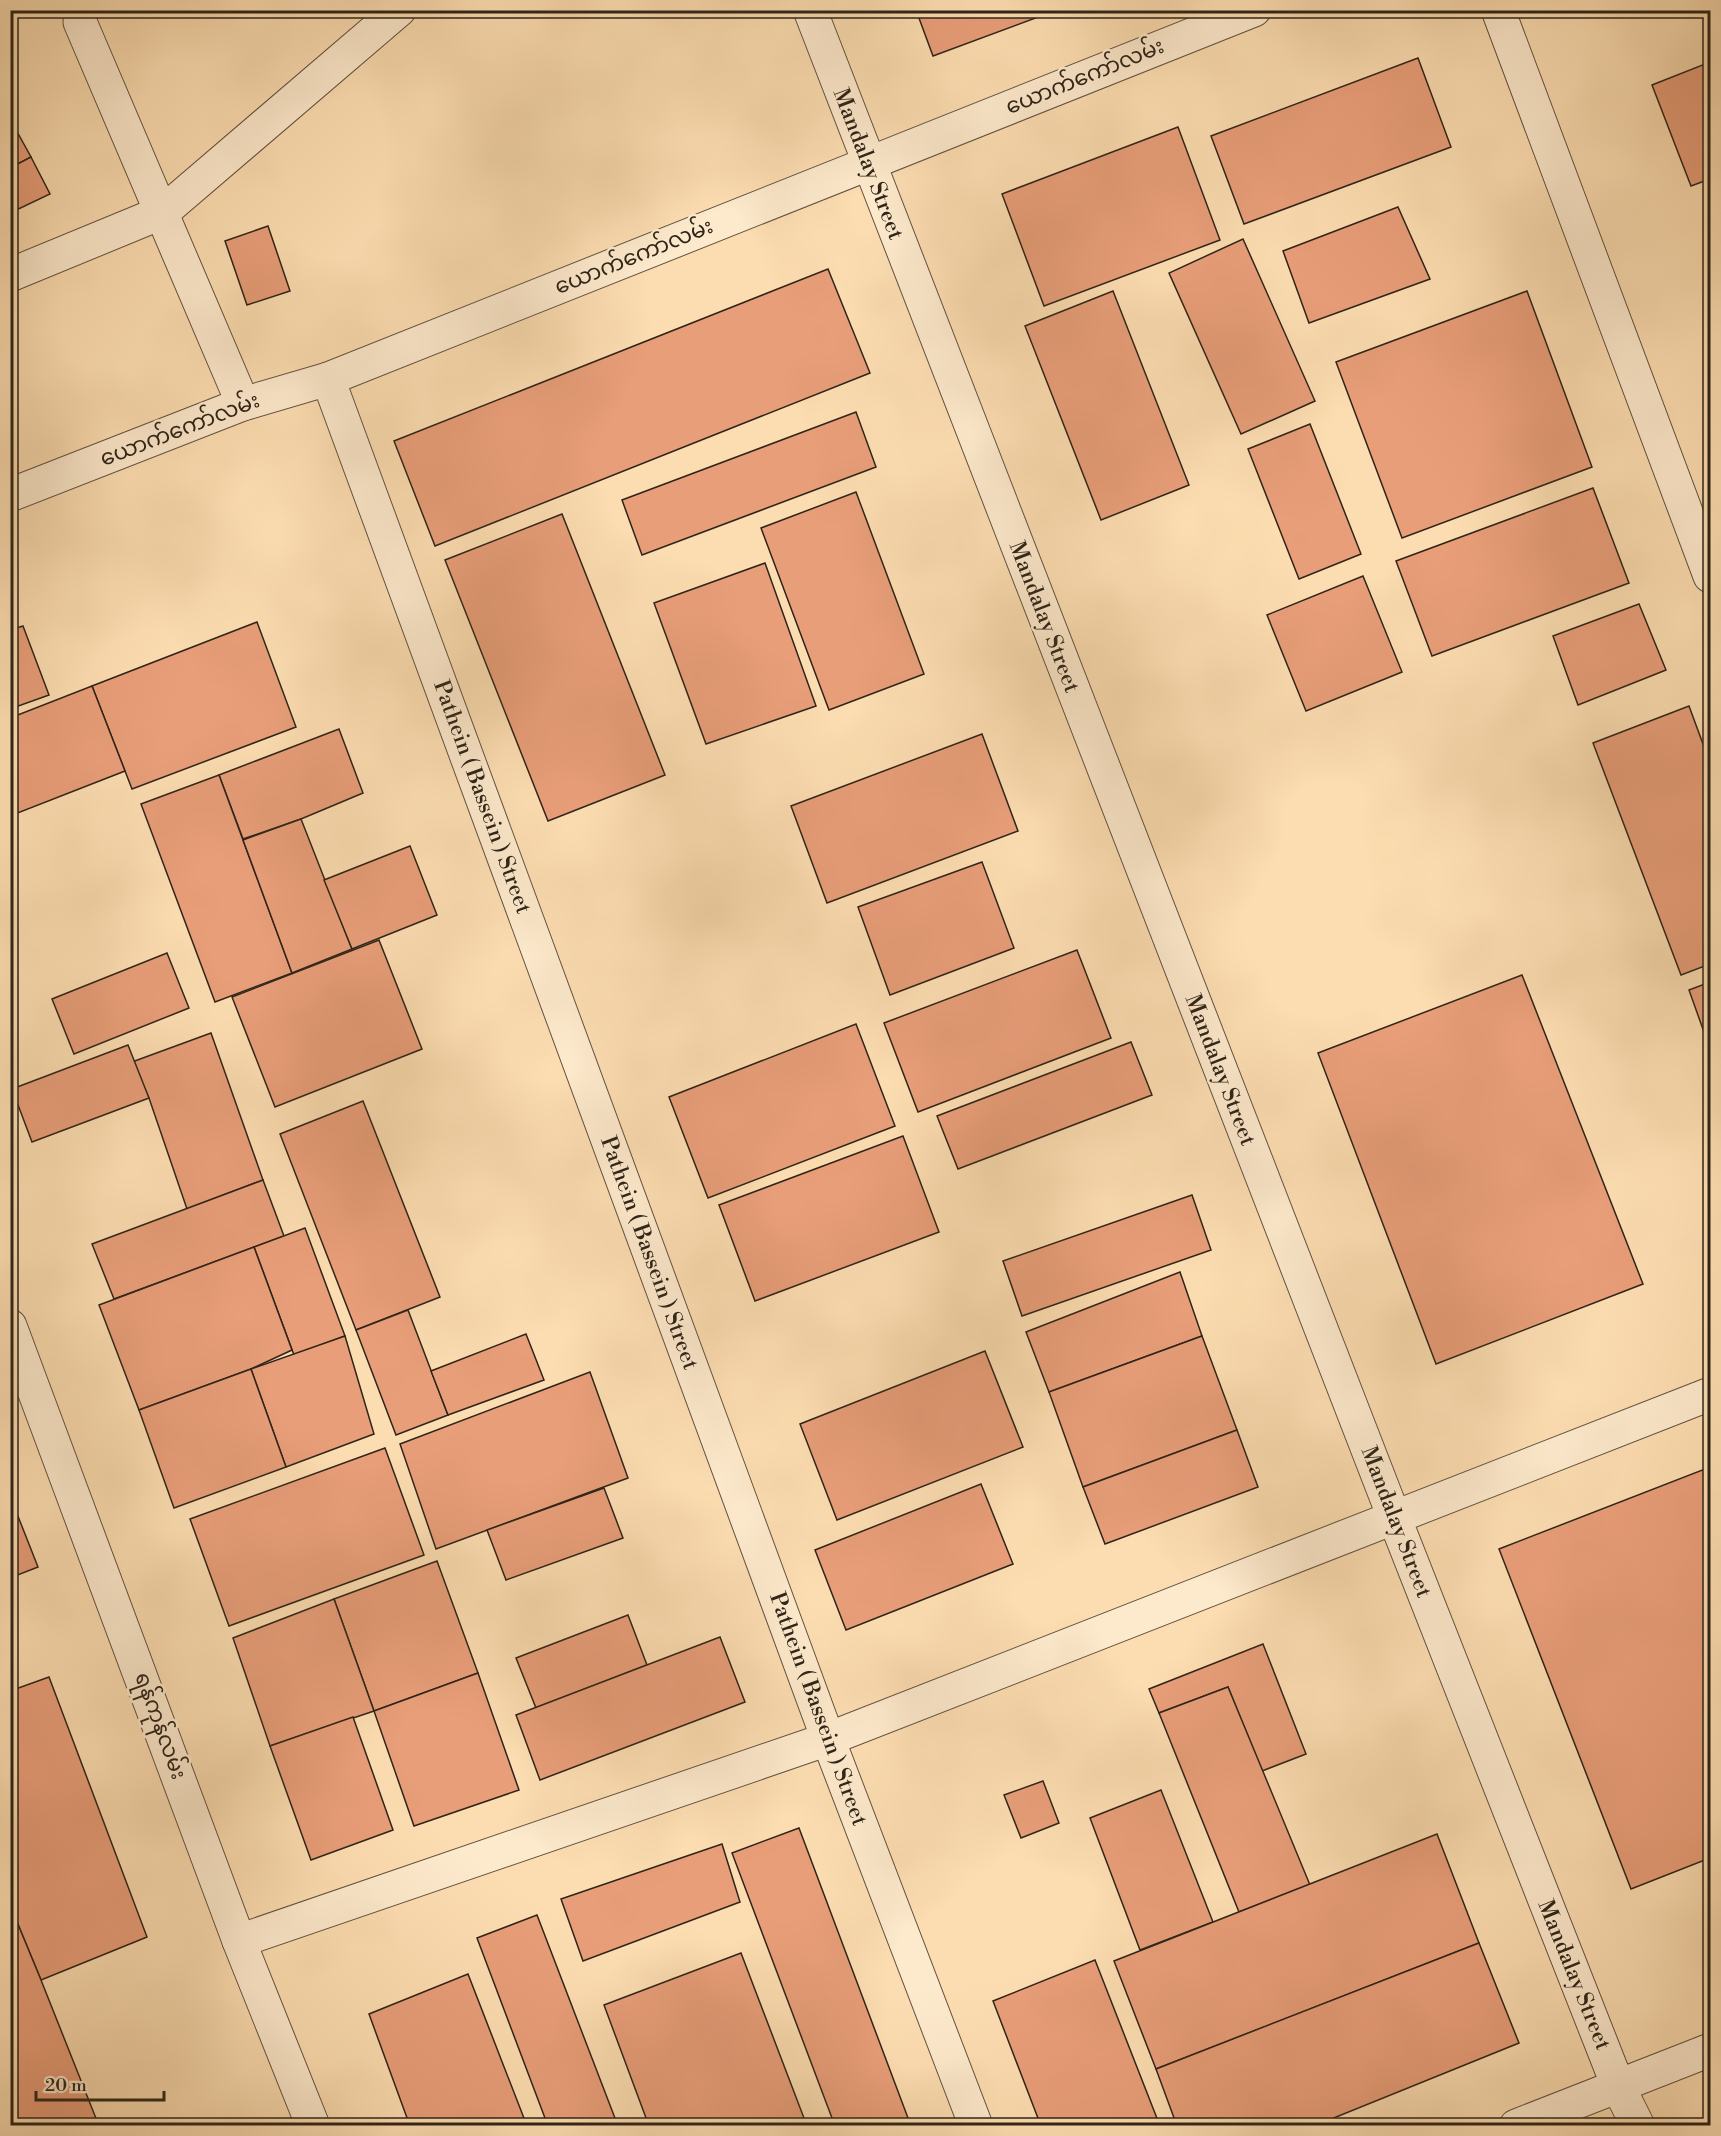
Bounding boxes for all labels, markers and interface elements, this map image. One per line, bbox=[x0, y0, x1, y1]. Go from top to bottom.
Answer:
street label: ယောက်ကော်လမ်း bbox=[1001, 30, 1168, 121]
street label: Mandalay Street bbox=[827, 85, 909, 244]
street label: ယောက်ကော်လမ်း bbox=[550, 210, 717, 301]
street label: ယောက်ကော်လမ်း bbox=[95, 384, 264, 473]
street label: Mandalay Street bbox=[1003, 538, 1085, 697]
street label: Pathein ( Bassein ) Street bbox=[427, 677, 537, 918]
street label: Mandalay Street bbox=[1179, 991, 1261, 1150]
street label: Pathein ( Bassein ) Street bbox=[594, 1133, 704, 1374]
street label: Mandalay Street bbox=[1355, 1443, 1437, 1602]
street label: Pathein ( Bassein ) Street bbox=[763, 1589, 873, 1830]
street label: ရန်ကုန်လမ်း bbox=[125, 1668, 195, 1784]
street label: Mandalay Street bbox=[1532, 1896, 1617, 2054]
scale bar bbox=[36, 2064, 164, 2102]
text: 20 m bbox=[45, 2074, 87, 2097]

